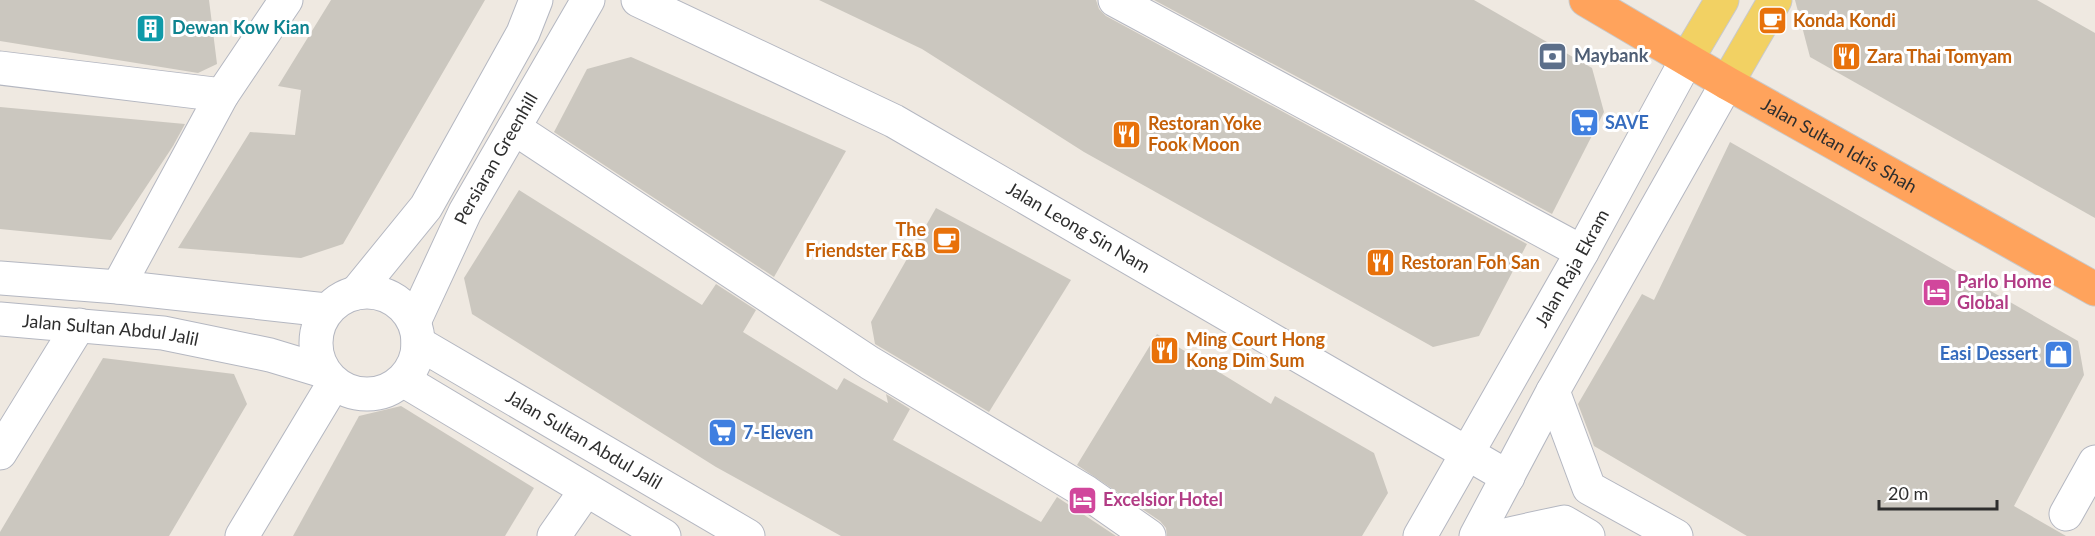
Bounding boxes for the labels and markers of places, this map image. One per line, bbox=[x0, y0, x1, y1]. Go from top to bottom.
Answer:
cafe icon: Konda Kondi bbox=[1756, 5, 1788, 37]
place label: Konda Kondi bbox=[1793, 9, 1896, 31]
building icon: Dewan Kow Kian bbox=[135, 12, 167, 44]
place label: Dewan Kow Kian bbox=[172, 16, 310, 38]
bank icon: Maybank bbox=[1537, 40, 1569, 72]
restaurant icon: Zara Thai Tomyam bbox=[1830, 41, 1862, 73]
place label: Maybank bbox=[1574, 44, 1649, 66]
place label: Zara Thai Tomyam bbox=[1867, 45, 2012, 67]
supermarket icon: SAVE bbox=[1568, 107, 1600, 139]
place label: SAVE bbox=[1605, 111, 1649, 133]
place label: Restoran Yoke Fook Moon bbox=[1148, 112, 1262, 155]
restaurant icon: Restoran Yoke Fook Moon bbox=[1111, 118, 1143, 150]
place label: The Friendster F&B bbox=[805, 218, 926, 261]
cafe icon: The Friendster F&B bbox=[931, 224, 963, 256]
restaurant icon: Restoran Foh San bbox=[1364, 247, 1396, 279]
place label: Restoran Foh San bbox=[1401, 251, 1540, 273]
place label: Parlo Home Global bbox=[1957, 270, 2052, 313]
hotel icon: Parlo Home Global bbox=[1920, 276, 1952, 308]
place label: Ming Court Hong Kong Dim Sum bbox=[1186, 328, 1326, 371]
restaurant icon: Ming Court Hong Kong Dim Sum bbox=[1149, 334, 1181, 366]
shop icon: Easi Dessert bbox=[2043, 338, 2075, 370]
place label: Easi Dessert bbox=[1940, 342, 2038, 364]
supermarket icon: 7-Eleven bbox=[706, 417, 738, 449]
place label: 7-Eleven bbox=[743, 421, 813, 443]
hotel icon: Excelsior Hotel bbox=[1066, 484, 1098, 516]
place label: Excelsior Hotel bbox=[1103, 488, 1223, 510]

